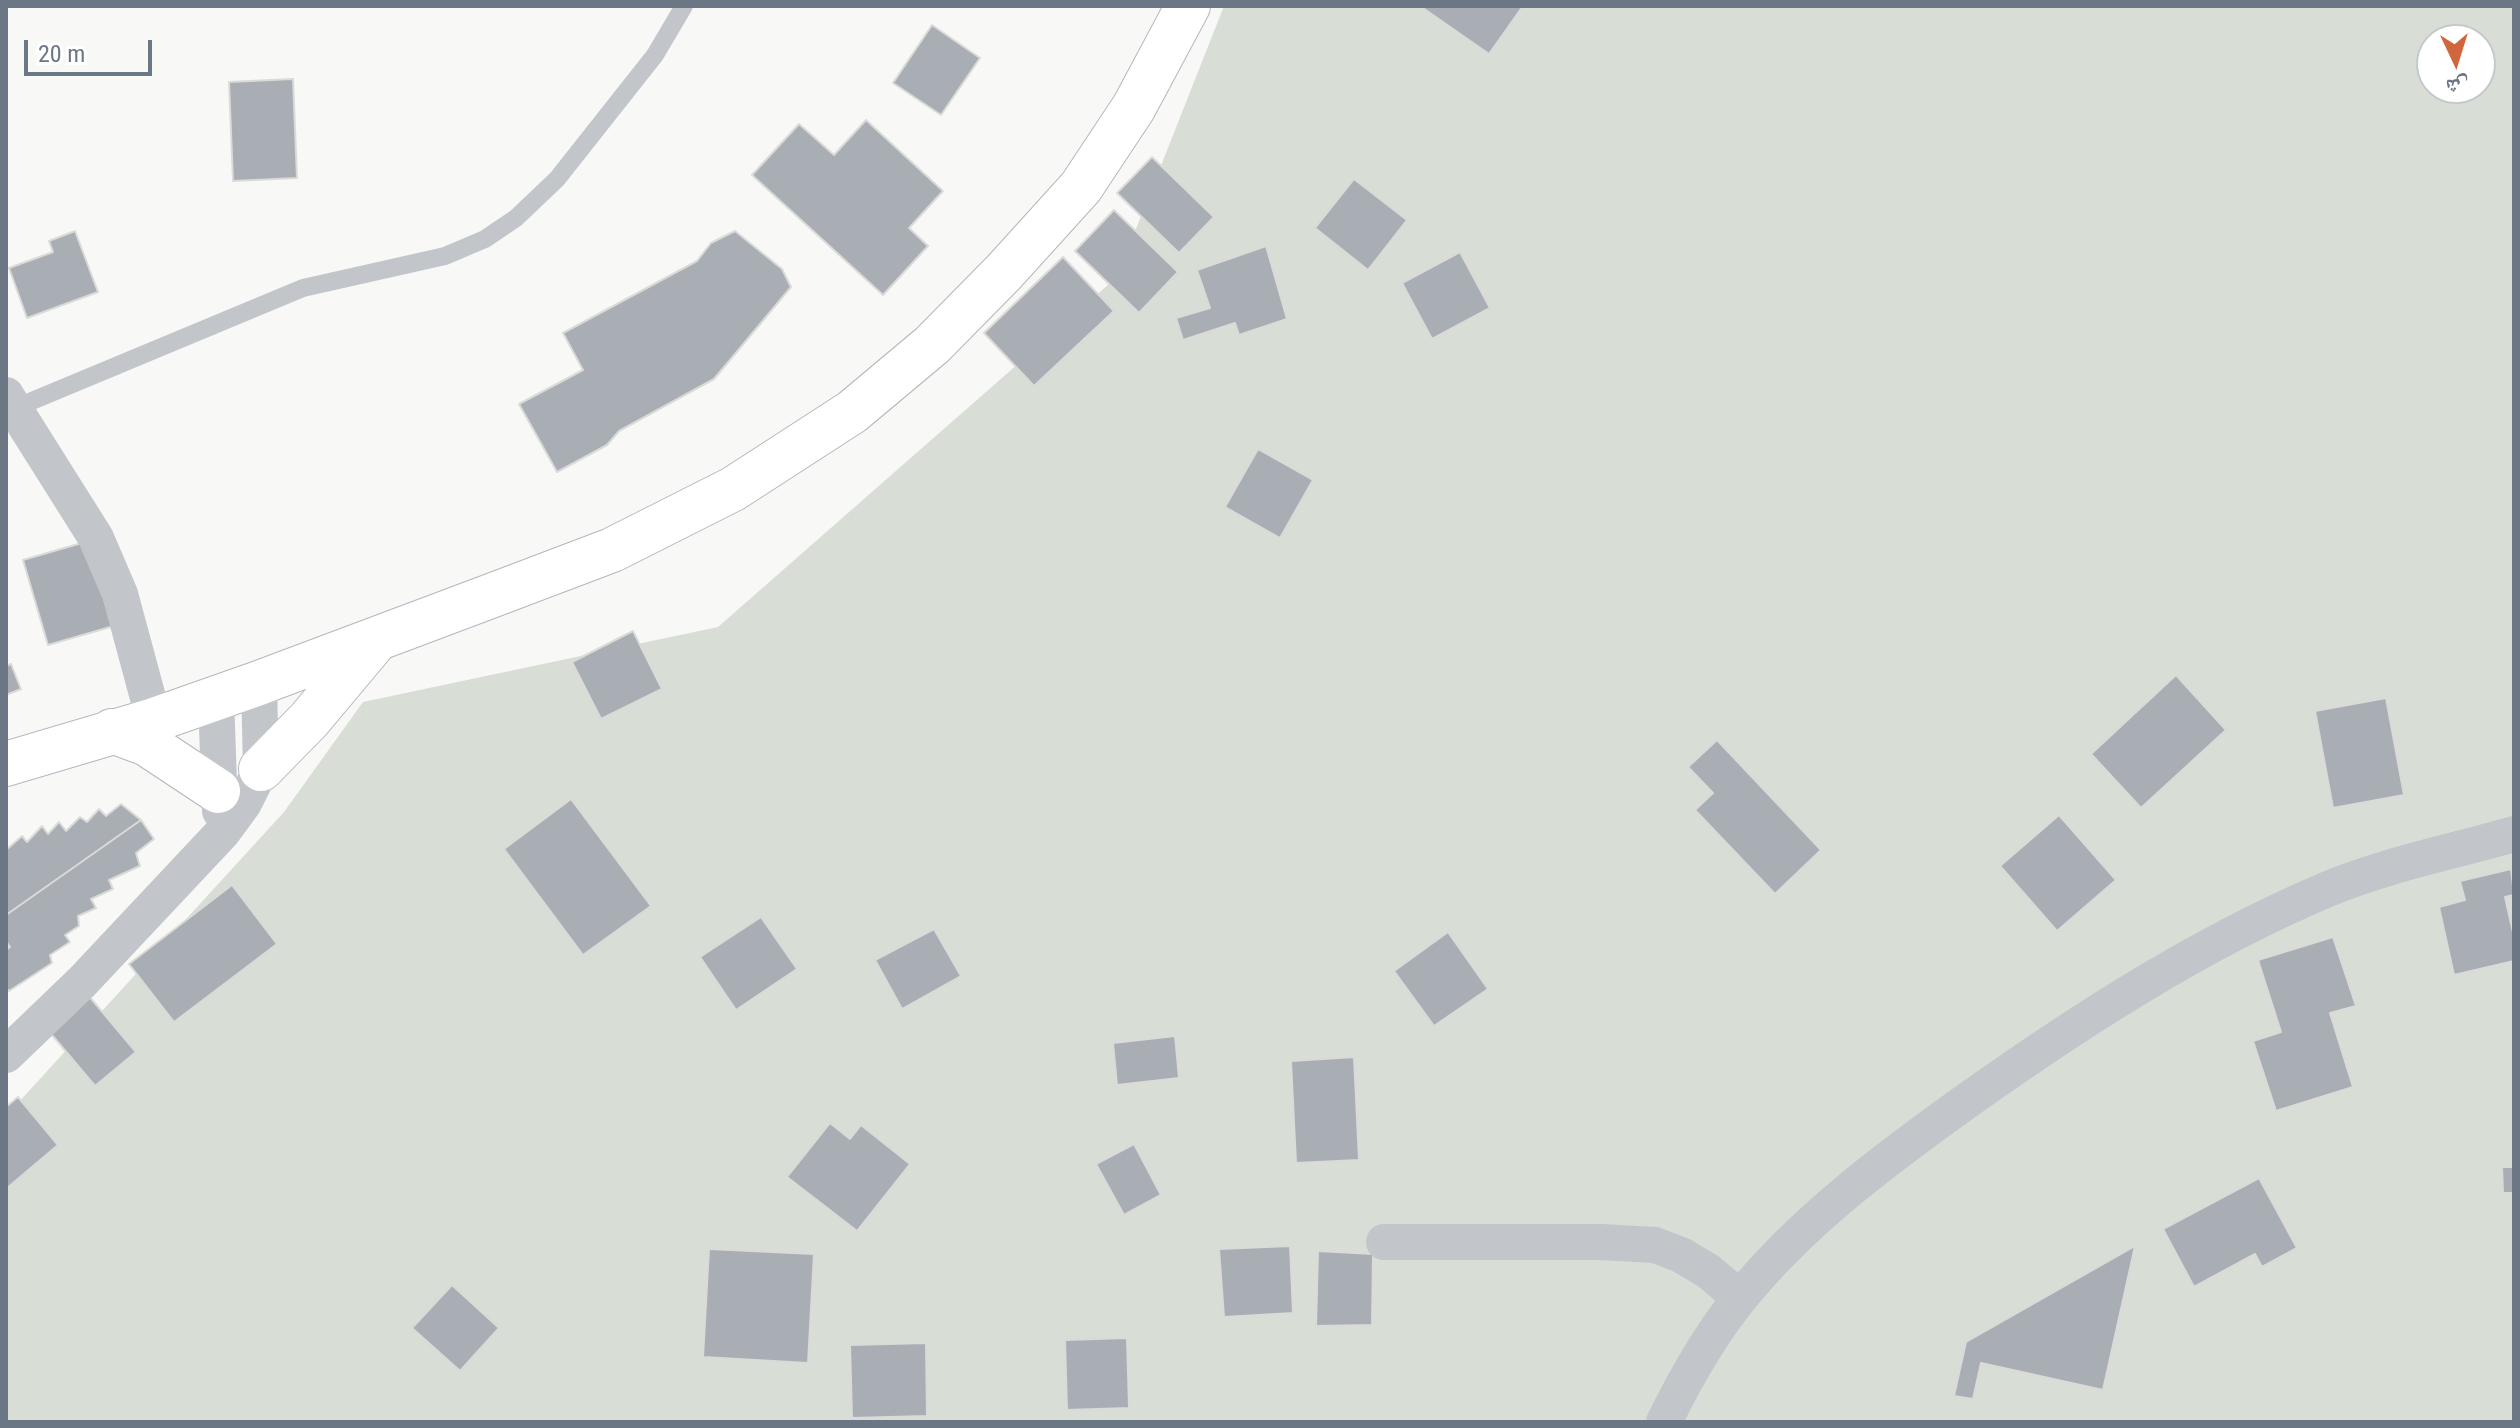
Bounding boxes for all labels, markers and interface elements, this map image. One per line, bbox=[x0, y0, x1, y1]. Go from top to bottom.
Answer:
scale bar bbox=[28, 24, 156, 74]
north arrow bbox=[2416, 24, 2496, 104]
text: 20 m bbox=[38, 40, 85, 68]
text: ش bbox=[2445, 73, 2470, 100]

